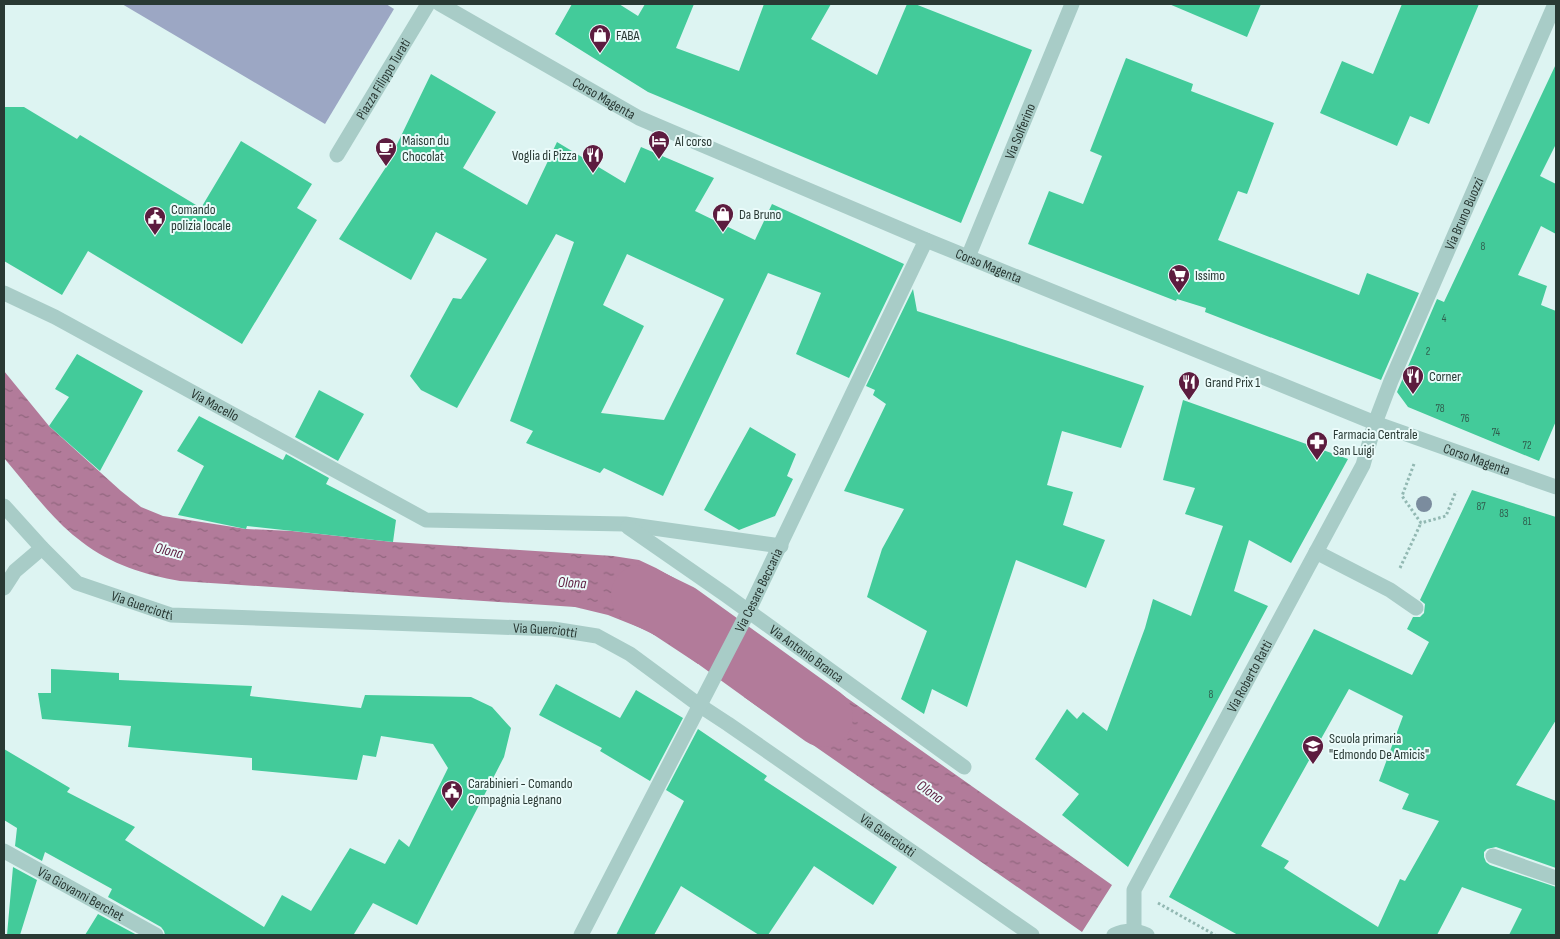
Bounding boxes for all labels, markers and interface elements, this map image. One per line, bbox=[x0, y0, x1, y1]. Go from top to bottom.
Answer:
shop icon: FABA bbox=[588, 23, 612, 54]
place label: FABA bbox=[616, 27, 640, 44]
street label: Piazza Filippo Turati bbox=[352, 35, 414, 122]
street label: Corso Magenta bbox=[569, 73, 639, 123]
street label: Via Solferino bbox=[1001, 101, 1039, 162]
hotel icon: Al corso bbox=[647, 129, 671, 160]
place label: Maison du Chocolat bbox=[402, 132, 449, 165]
place label: Al corso bbox=[674, 133, 712, 150]
cafe icon: Maison du Chocolat bbox=[374, 136, 398, 167]
restaurant icon: Voglia di Pizza bbox=[581, 143, 605, 174]
place label: Voglia di Pizza bbox=[512, 147, 577, 164]
street label: Via Bruno Buozzi bbox=[1441, 175, 1487, 252]
place label: Comando polizia locale bbox=[171, 201, 231, 234]
shop icon: Da Bruno bbox=[711, 202, 735, 233]
public building icon: Comando polizia locale bbox=[143, 205, 167, 236]
place label: Da Bruno bbox=[739, 206, 781, 223]
house number: 8 bbox=[1481, 240, 1486, 253]
street label: Corso Magenta bbox=[953, 245, 1024, 287]
supermarket icon: Issimo bbox=[1167, 263, 1191, 294]
place label: Issimo bbox=[1195, 267, 1225, 284]
house number: 4 bbox=[1442, 312, 1447, 325]
house number: 2 bbox=[1426, 345, 1431, 358]
restaurant icon: Corner bbox=[1401, 364, 1425, 395]
place label: Corner bbox=[1429, 368, 1461, 385]
restaurant icon: Grand Prix 1 bbox=[1177, 370, 1201, 401]
place label: Grand Prix 1 bbox=[1205, 374, 1260, 391]
street label: Via Macello bbox=[188, 385, 242, 425]
house number: 78 bbox=[1435, 402, 1445, 415]
house number: 76 bbox=[1460, 412, 1470, 425]
place label: Farmacia Centrale San Luigi bbox=[1333, 426, 1418, 459]
house number: 74 bbox=[1492, 426, 1501, 439]
pharmacy icon: Farmacia Centrale San Luigi bbox=[1305, 430, 1329, 461]
street label: Corso Magenta bbox=[1441, 439, 1513, 479]
house number: 72 bbox=[1523, 439, 1532, 452]
house number: 87 bbox=[1476, 500, 1486, 513]
house number: 83 bbox=[1499, 507, 1509, 520]
house number: 81 bbox=[1523, 515, 1531, 528]
water label: Olona bbox=[153, 538, 185, 564]
street label: Via Cesare Beccaria bbox=[731, 545, 786, 635]
water label: Olona bbox=[557, 573, 587, 593]
street label: Via Guerciotti bbox=[109, 587, 173, 624]
street label: Via Guerciotti bbox=[513, 619, 578, 641]
street label: Via Antonio Branca bbox=[766, 621, 847, 686]
street label: Via Roberto Ratti bbox=[1223, 637, 1276, 715]
house number: 8 bbox=[1209, 688, 1214, 701]
place label: Scuola primaria "Edmondo De Amicis" bbox=[1329, 730, 1429, 763]
school or university icon: Scuola primaria "Edmondo De Amicis" bbox=[1301, 734, 1325, 765]
place label: Carabinieri - Comando Compagnia Legnano bbox=[468, 775, 573, 808]
water label: Olona bbox=[913, 776, 947, 808]
public building icon: Carabinieri - Comando Compagnia Legnano bbox=[440, 779, 464, 810]
street label: Via Guerciotti bbox=[857, 810, 919, 860]
street label: Via Giovanni Berchet bbox=[35, 863, 127, 924]

